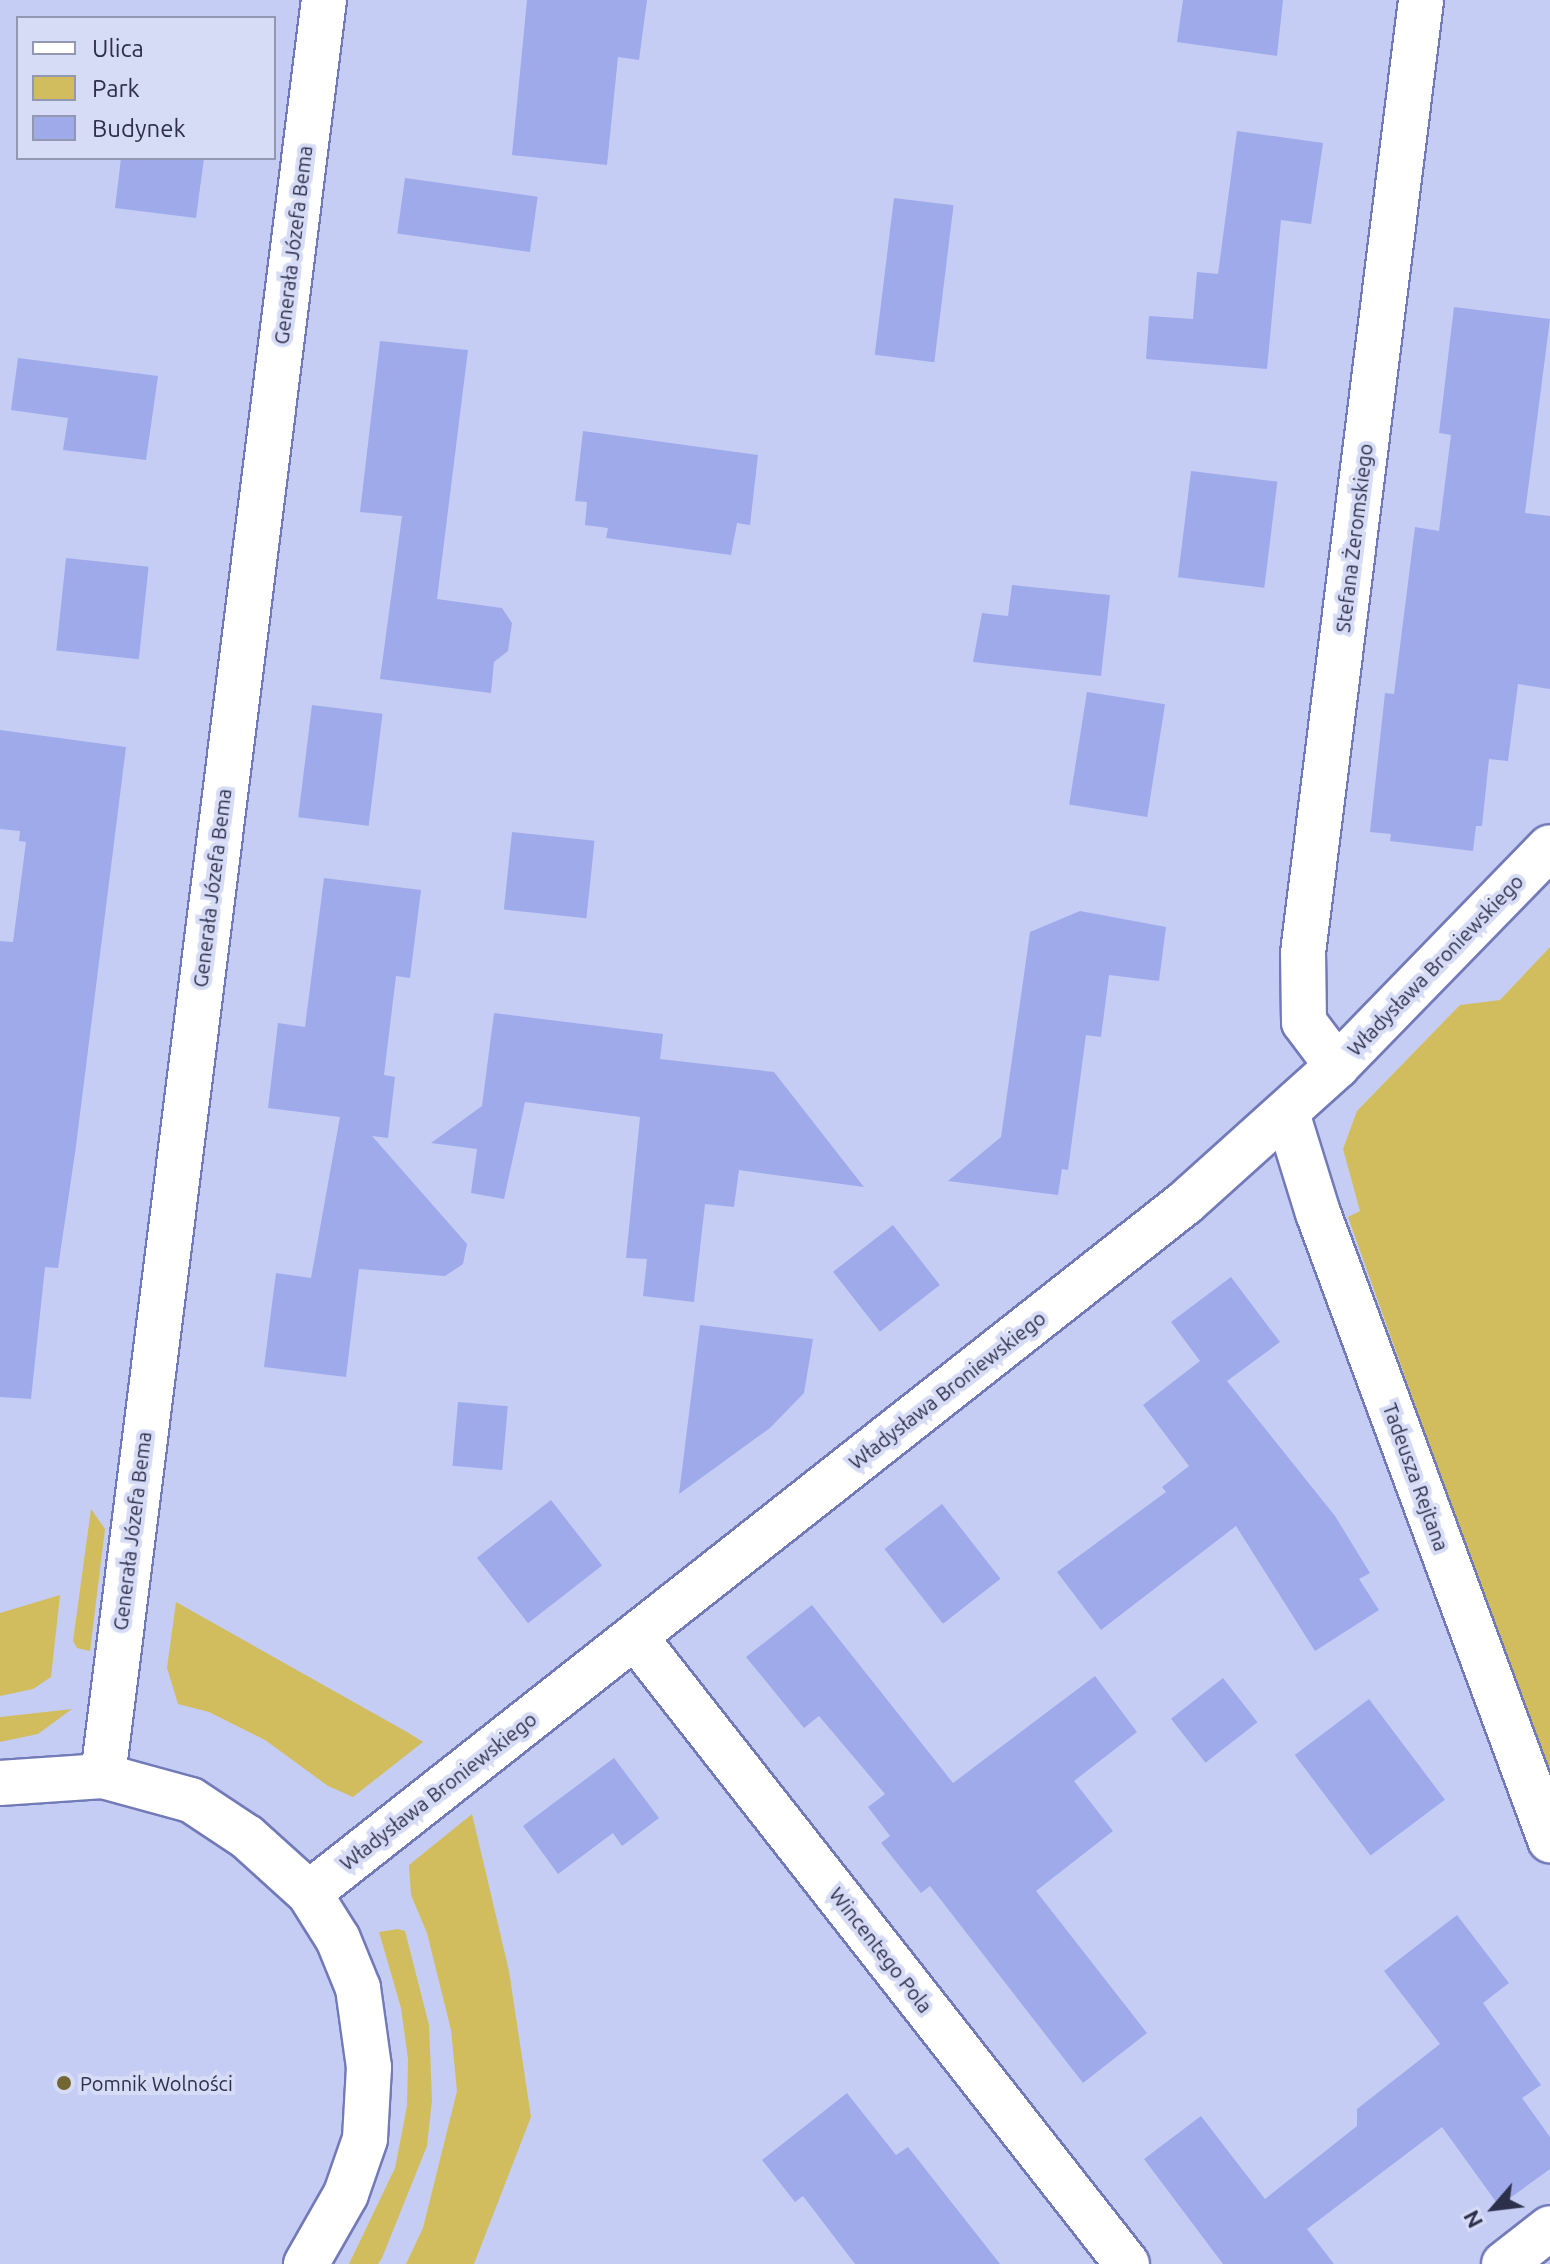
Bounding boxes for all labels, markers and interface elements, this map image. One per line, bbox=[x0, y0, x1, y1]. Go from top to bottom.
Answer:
legend bbox=[16, 16, 276, 160]
text: Ulica bbox=[92, 35, 144, 62]
text: Park bbox=[92, 75, 140, 102]
text: Budynek bbox=[92, 115, 186, 142]
street label: Generała Józefa Bema bbox=[269, 144, 317, 346]
street label: Stefana Żeromskiego bbox=[1330, 442, 1378, 634]
street label: Generała Józefa Bema bbox=[188, 787, 236, 989]
street label: Władysława Broniewskiego bbox=[1342, 869, 1528, 1061]
street label: Władysława Broniewskiego bbox=[844, 1306, 1050, 1474]
street label: Tadeusza Rejtana bbox=[1378, 1400, 1454, 1554]
street label: Generała Józefa Bema bbox=[108, 1430, 156, 1632]
street label: Władysława Broniewskiego bbox=[335, 1707, 541, 1875]
street label: Wincentego Pola bbox=[825, 1883, 937, 2017]
place label: Pomnik Wolności bbox=[80, 2071, 233, 2095]
marker: Pomnik Wolności bbox=[55, 2074, 73, 2092]
north arrow bbox=[1454, 2168, 1534, 2248]
text: N bbox=[1457, 2206, 1487, 2233]

